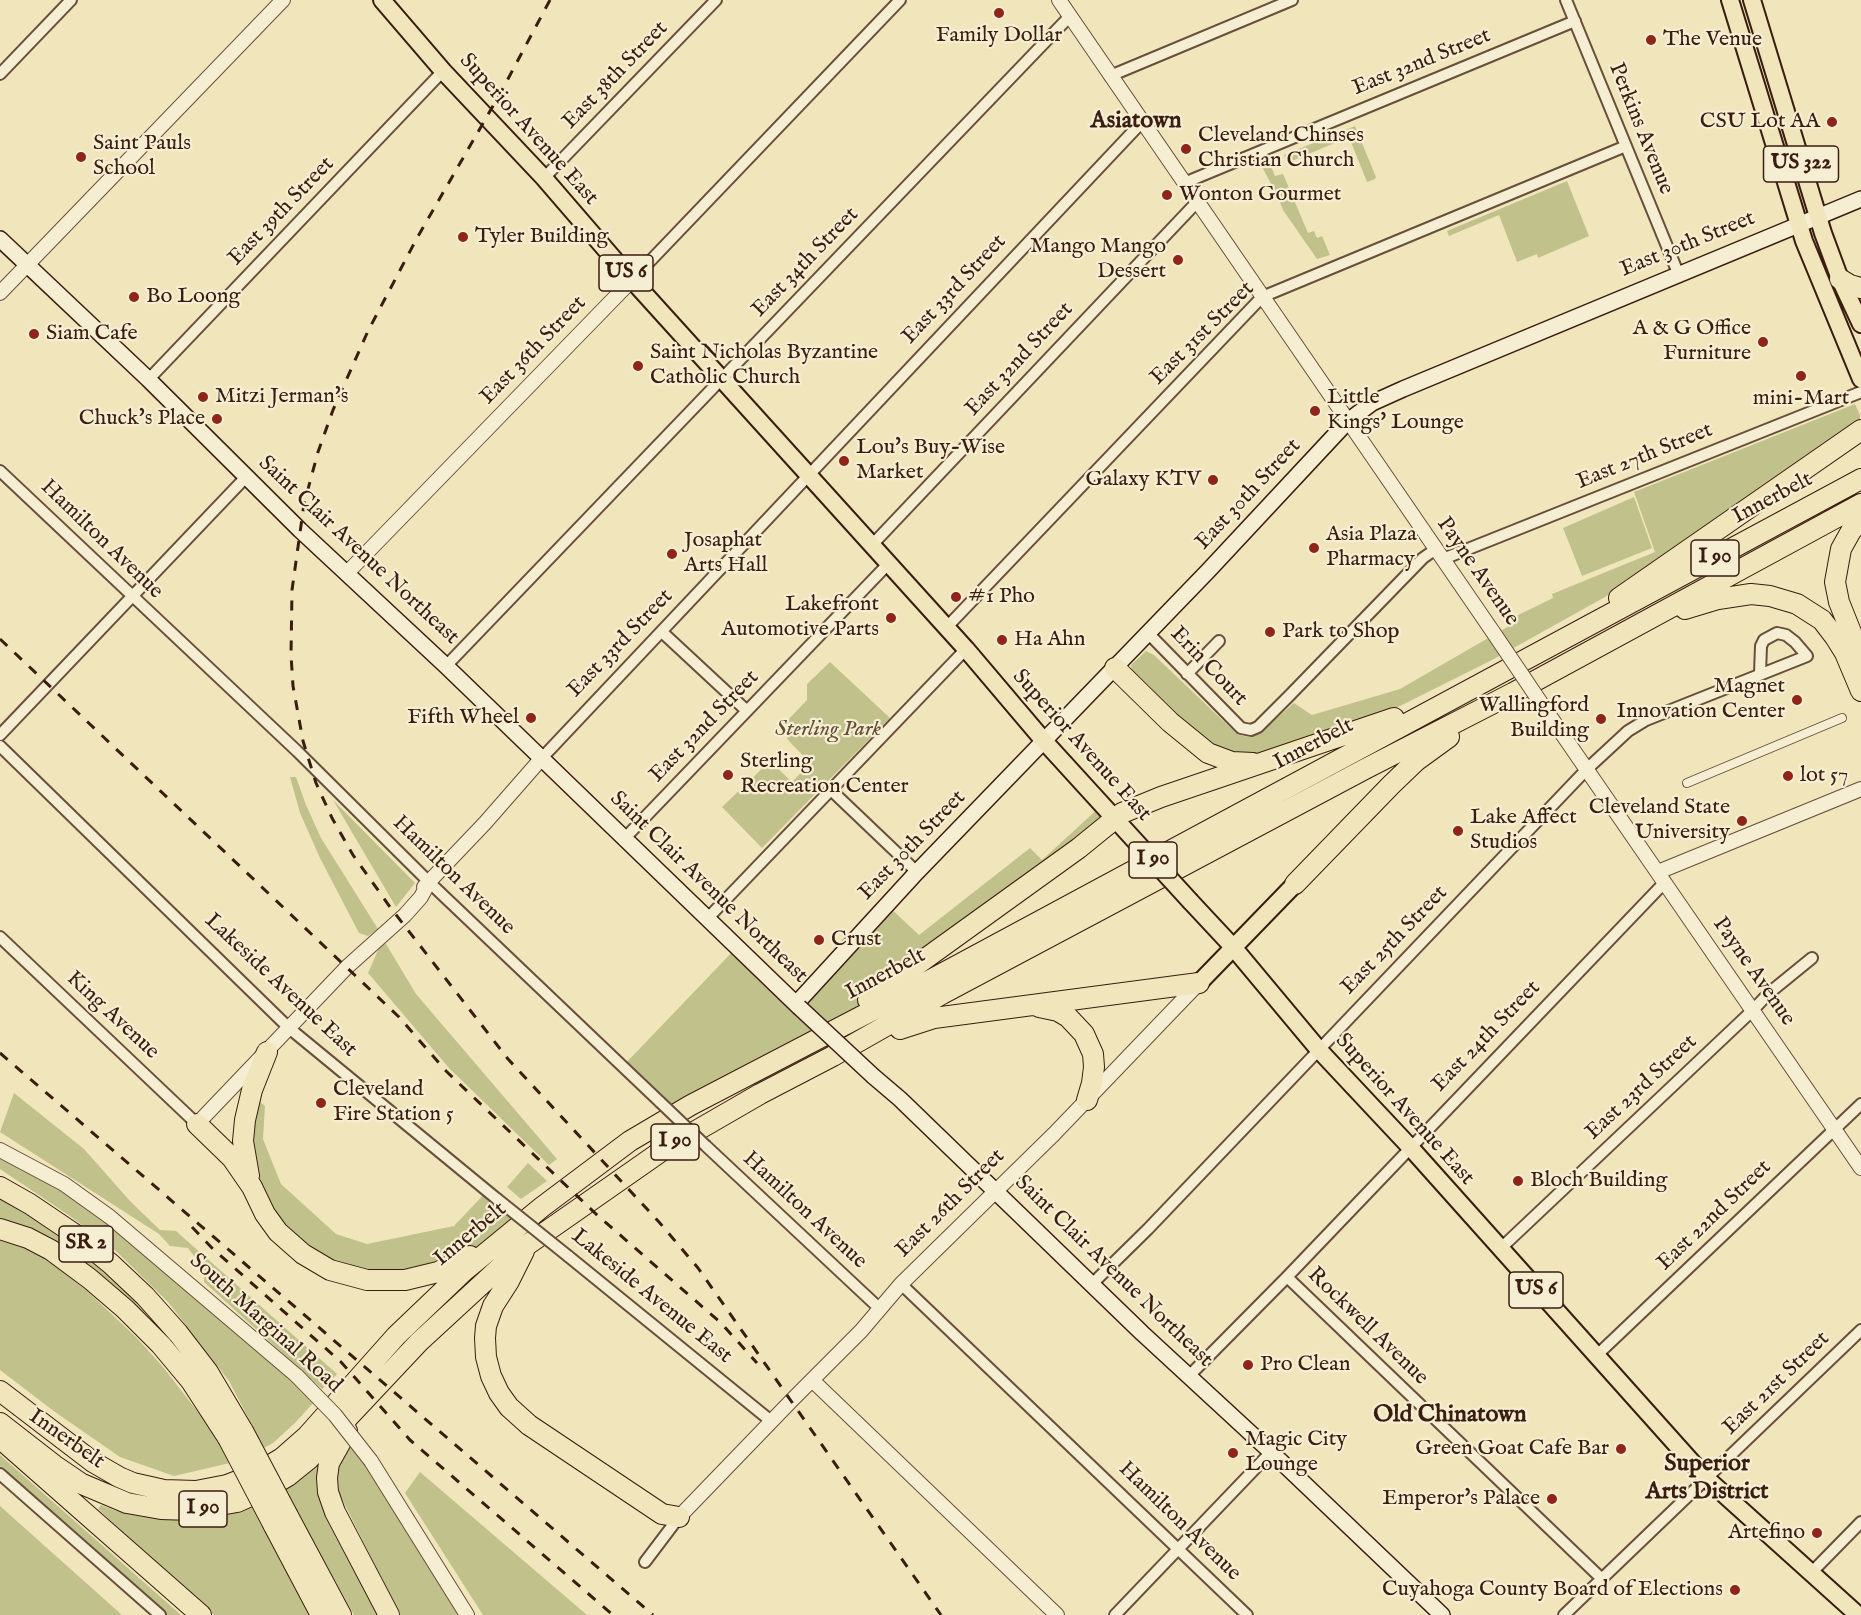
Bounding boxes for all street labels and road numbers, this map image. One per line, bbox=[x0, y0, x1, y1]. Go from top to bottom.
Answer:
street label: East 38th Street bbox=[558, 16, 674, 136]
street label: East 32nd Street bbox=[1349, 23, 1495, 103]
street label: Superior Avenue East bbox=[453, 49, 603, 211]
street label: Perkins Avenue bbox=[1602, 59, 1678, 199]
road number: US 322 bbox=[1764, 146, 1838, 182]
street label: East 39th Street bbox=[223, 152, 341, 272]
street label: East 34th Street bbox=[747, 203, 865, 323]
street label: East 30th Street bbox=[1617, 206, 1759, 284]
street label: East 33rd Street bbox=[897, 230, 1013, 350]
road number: US 6 bbox=[599, 255, 653, 291]
street label: East 31st Street bbox=[1146, 277, 1260, 391]
street label: East 36th Street bbox=[476, 291, 592, 411]
street label: East 32nd Street bbox=[960, 298, 1080, 422]
street label: East 27th Street bbox=[1573, 418, 1717, 496]
street label: East 30th Street bbox=[1191, 434, 1307, 556]
street label: Saint Clair Avenue Northeast bbox=[252, 451, 464, 651]
street label: Innerbelt bbox=[1729, 467, 1817, 531]
street label: Hamilton Avenue bbox=[34, 475, 168, 605]
street label: Payne Avenue bbox=[1430, 513, 1524, 631]
road number: I 90 bbox=[1691, 540, 1739, 576]
street label: East 33rd Street bbox=[563, 584, 679, 704]
street label: Erin Court bbox=[1164, 622, 1252, 712]
street label: East 32nd Street bbox=[645, 665, 765, 789]
street label: Superior Avenue East bbox=[1006, 665, 1156, 827]
street label: Innerbelt bbox=[1270, 713, 1358, 777]
street label: Saint Clair Avenue Northeast bbox=[603, 786, 813, 990]
street label: East 30th Street bbox=[854, 786, 972, 906]
street label: Hamilton Avenue bbox=[386, 811, 520, 941]
road number: I 90 bbox=[1129, 842, 1177, 878]
street label: East 25th Street bbox=[1336, 881, 1454, 1001]
street label: Lakeside Avenue East bbox=[198, 908, 362, 1064]
street label: Payne Avenue bbox=[1706, 913, 1800, 1031]
street label: Innerbelt bbox=[842, 943, 930, 1007]
street label: King Avenue bbox=[60, 966, 164, 1066]
street label: East 24th Street bbox=[1427, 976, 1547, 1098]
street label: Superior Avenue East bbox=[1329, 1029, 1479, 1191]
street label: East 23rd Street bbox=[1581, 1030, 1703, 1146]
road number: I 90 bbox=[651, 1124, 699, 1160]
street label: East 26th Street bbox=[891, 1144, 1011, 1264]
street label: Hamilton Avenue bbox=[736, 1147, 872, 1275]
street label: East 22nd Street bbox=[1652, 1155, 1778, 1277]
street label: Saint Clair Avenue Northeast bbox=[1008, 1170, 1218, 1374]
street label: Innerbelt bbox=[429, 1197, 513, 1273]
street label: Lakeside Avenue East bbox=[565, 1224, 737, 1370]
road number: SR 2 bbox=[59, 1226, 113, 1262]
street label: South Marginal Road bbox=[183, 1248, 347, 1400]
street label: Rockwell Avenue bbox=[1301, 1263, 1433, 1391]
road number: US 6 bbox=[1509, 1272, 1563, 1308]
street label: East 21st Street bbox=[1718, 1327, 1836, 1441]
street label: Innerbelt bbox=[23, 1404, 109, 1476]
street label: Hamilton Avenue bbox=[1112, 1457, 1246, 1587]
road number: I 90 bbox=[179, 1491, 227, 1527]

